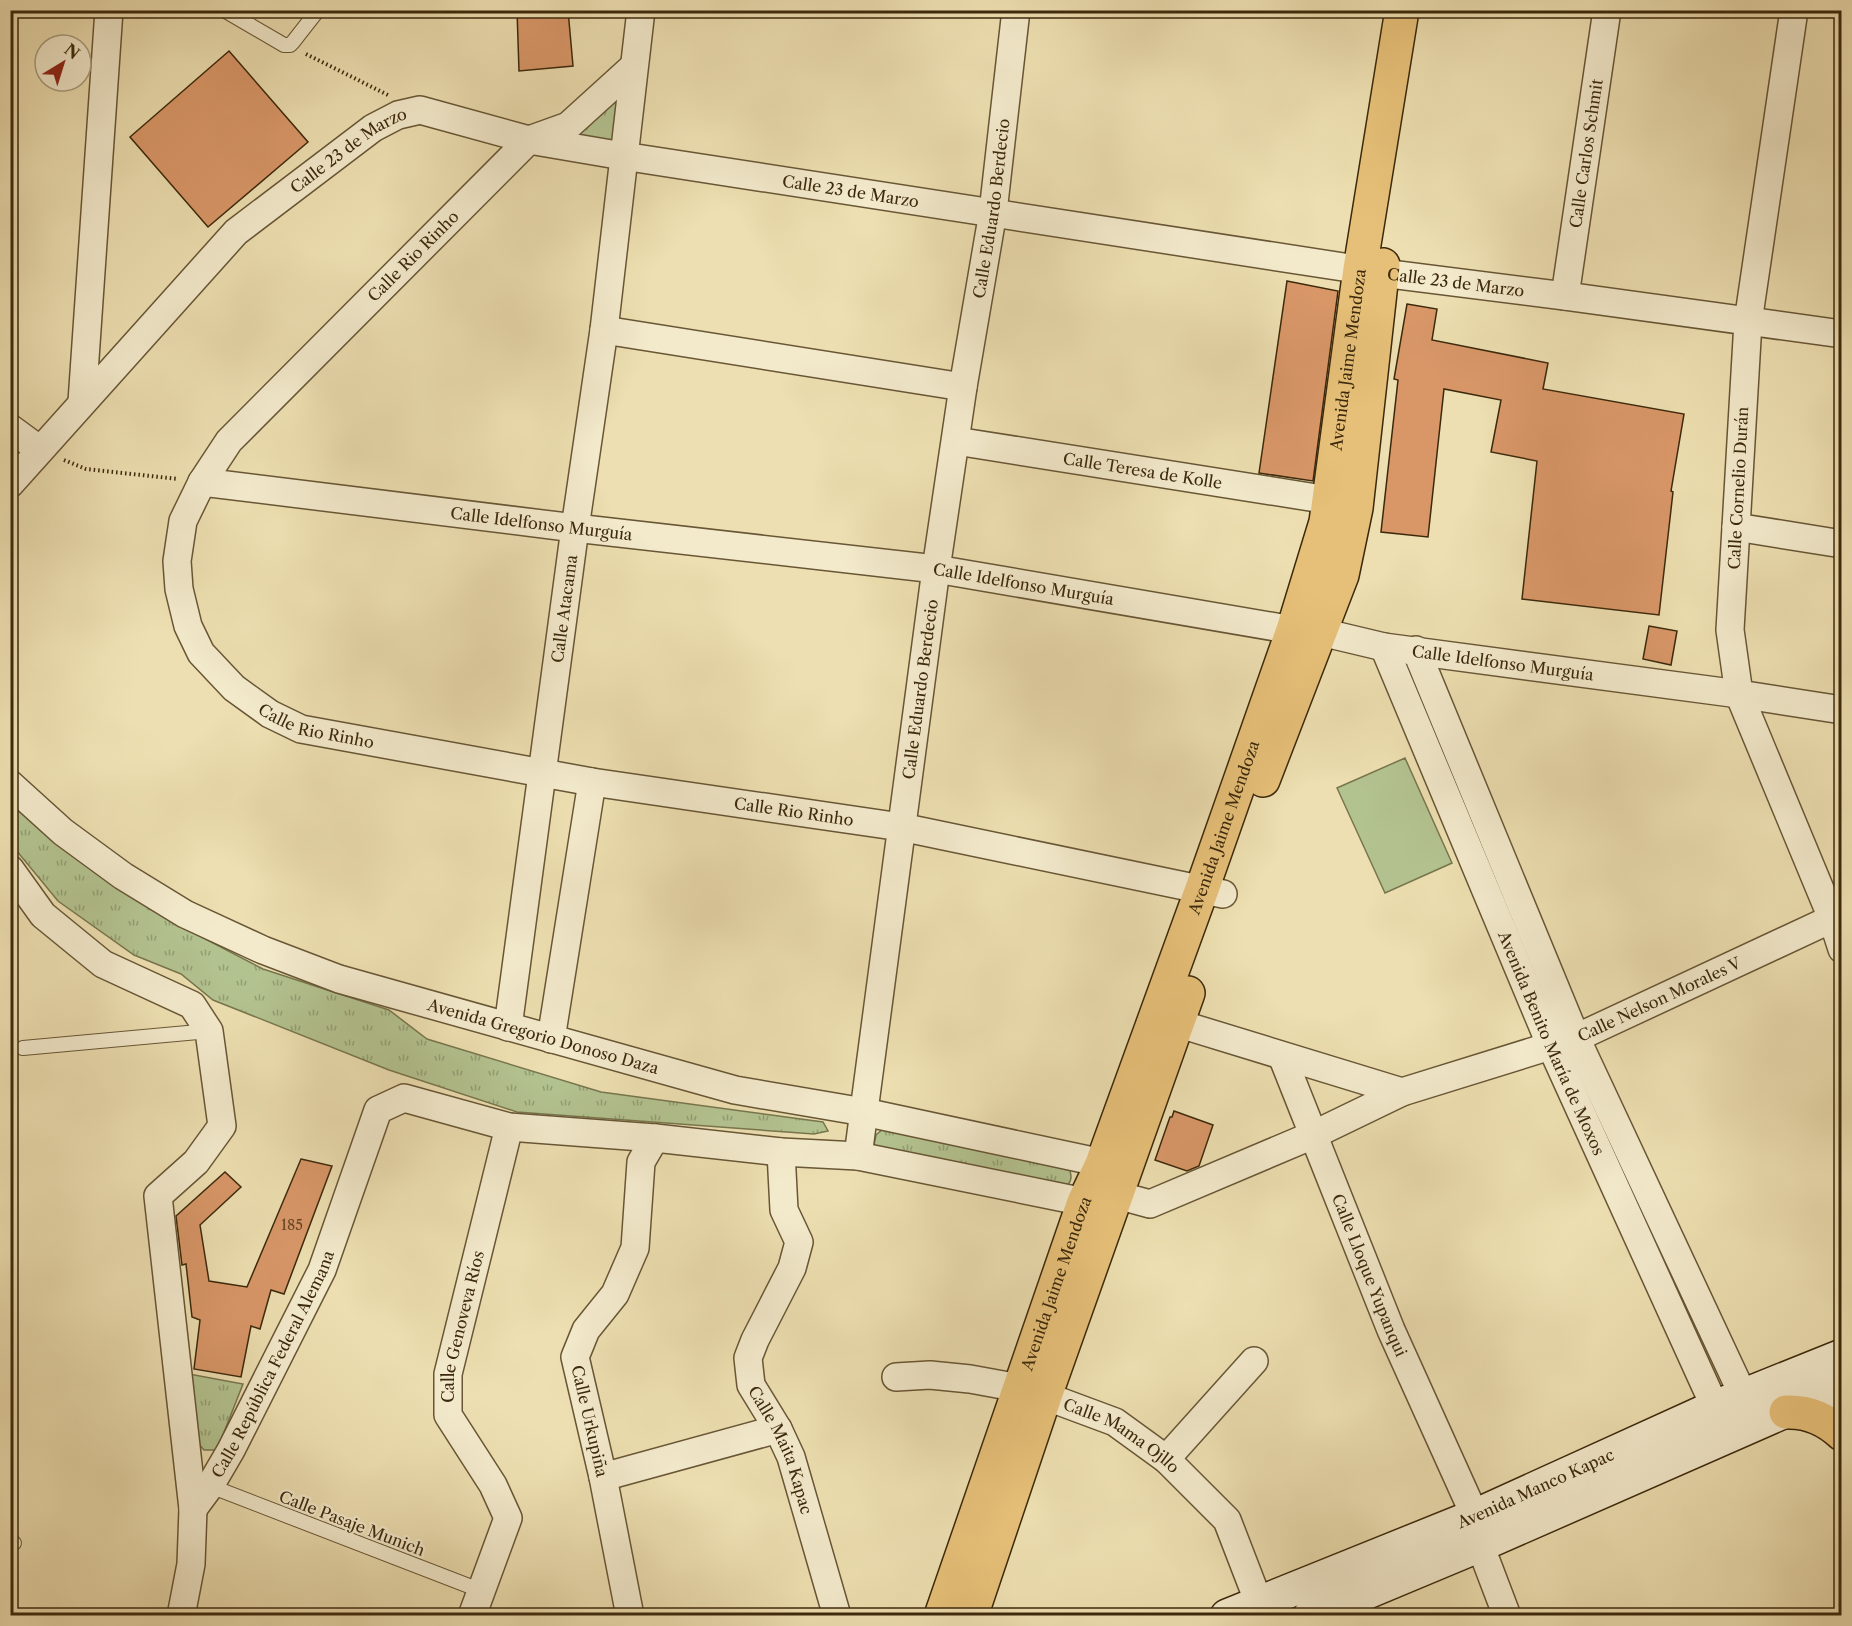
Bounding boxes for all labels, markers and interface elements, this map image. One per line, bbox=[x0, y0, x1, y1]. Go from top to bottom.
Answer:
north arrow bbox=[33, 33, 93, 93]
text: N bbox=[61, 39, 84, 63]
street label: Calle Carlos Schmit bbox=[1565, 77, 1607, 229]
street label: Calle 23 de Marzo bbox=[286, 103, 409, 197]
street label: Calle Eduardo Berdecio bbox=[968, 117, 1014, 300]
street label: Calle 23 de Marzo bbox=[781, 171, 921, 212]
street label: Calle Rio Rinho bbox=[363, 206, 463, 306]
street label: Calle 23 de Marzo bbox=[1386, 264, 1526, 301]
street label: Avenida Jaime Mendoza bbox=[1326, 267, 1370, 453]
street label: Calle Cornelio Durán bbox=[1724, 406, 1752, 570]
street label: Calle Teresa de Kolle bbox=[1062, 448, 1224, 493]
street label: Calle Idelfonso Murguía bbox=[449, 503, 634, 545]
street label: Calle Atacama bbox=[547, 553, 581, 664]
street label: Calle Idelfonso Murguía bbox=[932, 559, 1116, 609]
street label: Calle Eduardo Berdecio bbox=[898, 598, 942, 780]
street label: Calle Idelfonso Murguía bbox=[1411, 641, 1595, 685]
street label: Calle Rio Rinho bbox=[254, 699, 376, 752]
street label: Avenida Jaime Mendoza bbox=[1183, 737, 1264, 918]
street label: Calle Rio Rinho bbox=[733, 793, 855, 830]
street label: Avenida Benito María de Moxos bbox=[1494, 927, 1609, 1158]
street label: Calle Nelson Morales V bbox=[1574, 952, 1744, 1046]
street label: Avenida Gregorio Donoso Daza bbox=[424, 994, 662, 1078]
street label: Calle Lloque Yupanqui bbox=[1328, 1191, 1412, 1360]
street label: Avenida Jaime Mendoza bbox=[1016, 1192, 1096, 1374]
house number: 185 bbox=[281, 1216, 303, 1234]
street label: Calle República Federal Alemana bbox=[207, 1247, 338, 1481]
street label: Calle Genoveva Ríos bbox=[438, 1248, 488, 1403]
street label: Calle Urkupiña bbox=[567, 1363, 613, 1479]
street label: Calle Maita Kapac bbox=[744, 1382, 817, 1517]
street label: Calle Mama Ojllo bbox=[1061, 1394, 1184, 1477]
street label: Avenida Manco Kapac bbox=[1453, 1444, 1617, 1533]
street label: Calle Pasaje Munich bbox=[276, 1486, 428, 1560]

